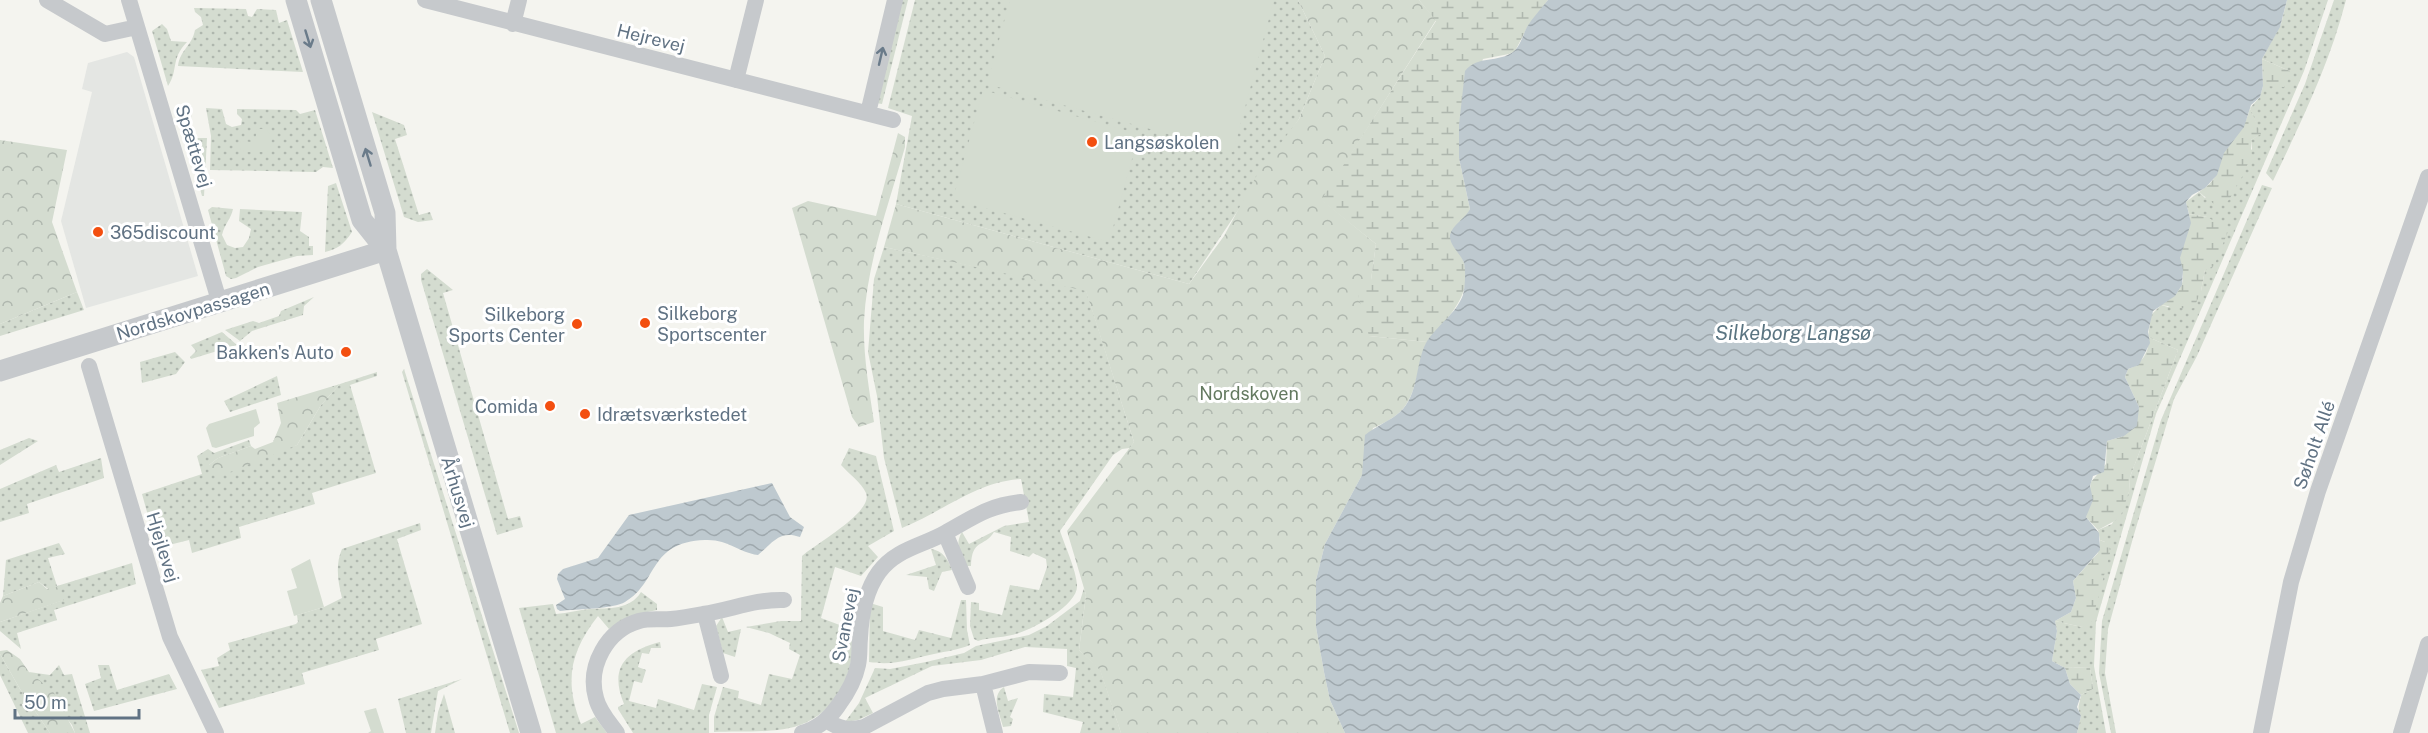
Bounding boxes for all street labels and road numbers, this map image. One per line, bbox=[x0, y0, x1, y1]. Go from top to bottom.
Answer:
street label: Hejrevej bbox=[615, 19, 687, 57]
street label: Spættevej bbox=[171, 102, 217, 190]
street label: Nordskovpassagen bbox=[114, 278, 272, 344]
street label: Søholt Allé bbox=[2289, 398, 2339, 492]
street label: Århusvej bbox=[437, 453, 481, 530]
street label: Hjejlevej bbox=[142, 509, 184, 585]
street label: Svanevej bbox=[828, 586, 862, 664]

